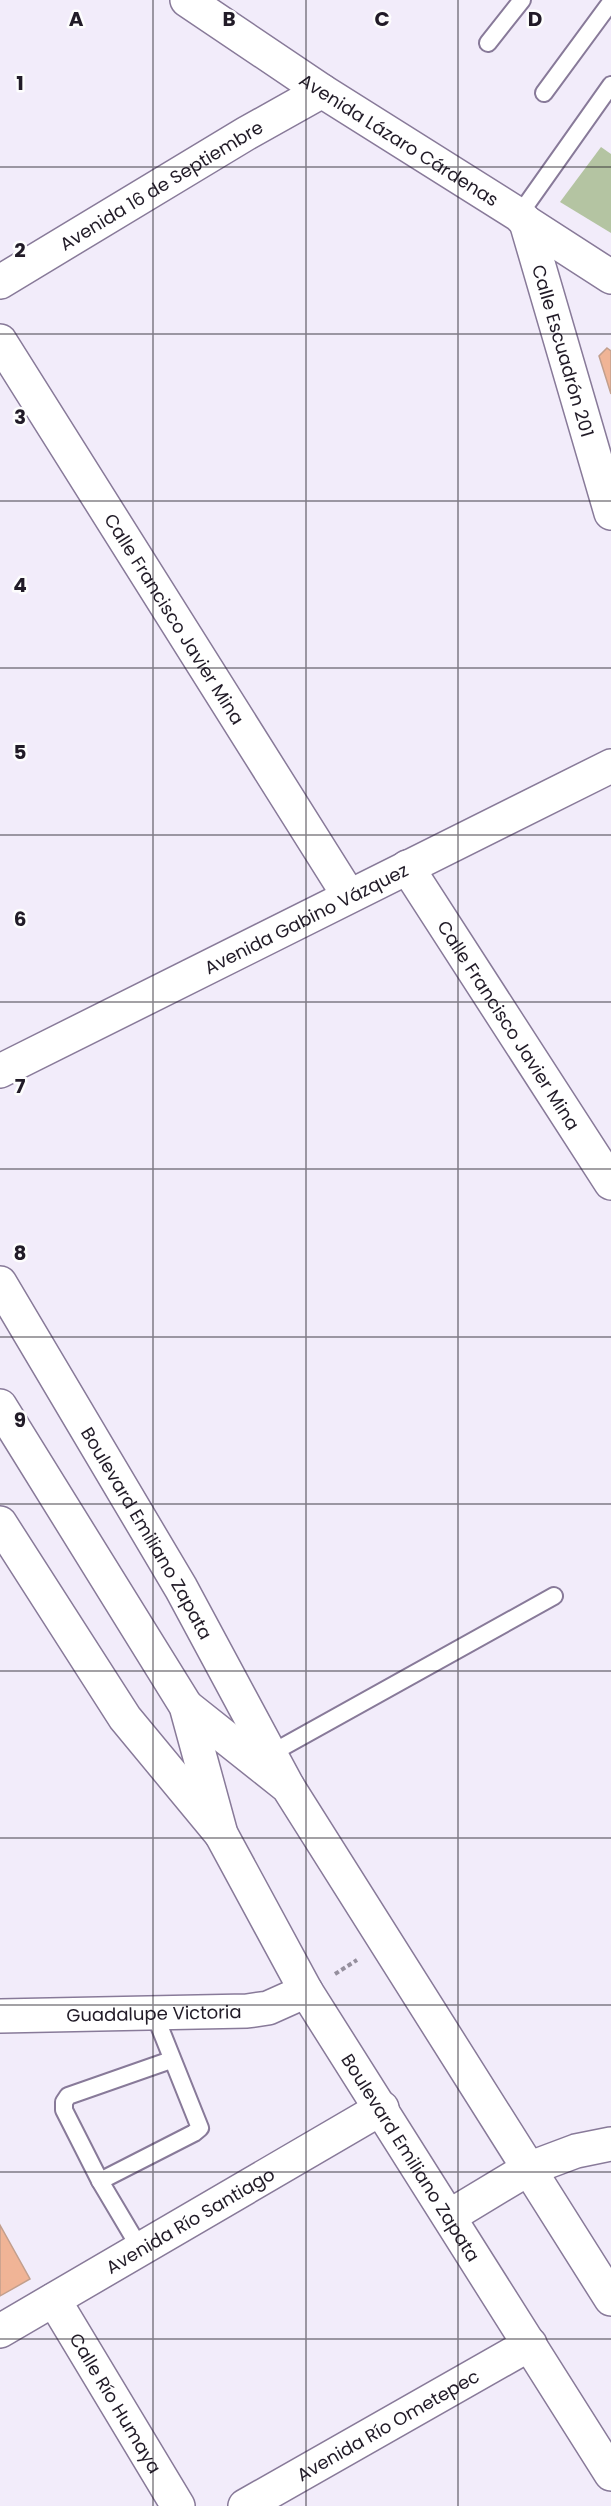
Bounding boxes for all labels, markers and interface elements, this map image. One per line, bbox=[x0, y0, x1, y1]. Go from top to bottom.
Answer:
text: A bbox=[69, 5, 84, 33]
text: B bbox=[222, 5, 236, 33]
text: C bbox=[374, 5, 390, 33]
text: D bbox=[528, 5, 542, 33]
street label: Avenida Lázaro Cárdenas bbox=[295, 67, 504, 212]
text: 1 bbox=[16, 69, 24, 97]
street label: Avenida 16 de Septiembre bbox=[55, 114, 267, 256]
text: 2 bbox=[14, 236, 26, 264]
street label: Calle Escuadrón 201 bbox=[527, 261, 601, 440]
text: 3 bbox=[14, 403, 26, 431]
street label: Calle Francisco Javier Mina bbox=[99, 508, 250, 729]
text: 4 bbox=[13, 571, 27, 599]
text: 5 bbox=[14, 738, 27, 766]
street label: Avenida Gabino Vázquez bbox=[200, 857, 412, 980]
text: 6 bbox=[14, 905, 26, 933]
street label: Calle Francisco Javier Mina bbox=[432, 915, 586, 1135]
text: 7 bbox=[15, 1072, 26, 1100]
text: 8 bbox=[14, 1239, 26, 1267]
text: 9 bbox=[14, 1406, 26, 1434]
street label: Boulevard Emiliano Zapata bbox=[76, 1422, 219, 1643]
street label: Guadalupe Victoria bbox=[66, 1999, 242, 2027]
street label: Boulevard Emiliano Zapata bbox=[336, 2048, 486, 2266]
street label: Avenida Río Santiago bbox=[101, 2161, 279, 2279]
street label: Calle Río Humaya bbox=[64, 2328, 168, 2478]
street label: Avenida Río Ometepec bbox=[292, 2363, 483, 2487]

